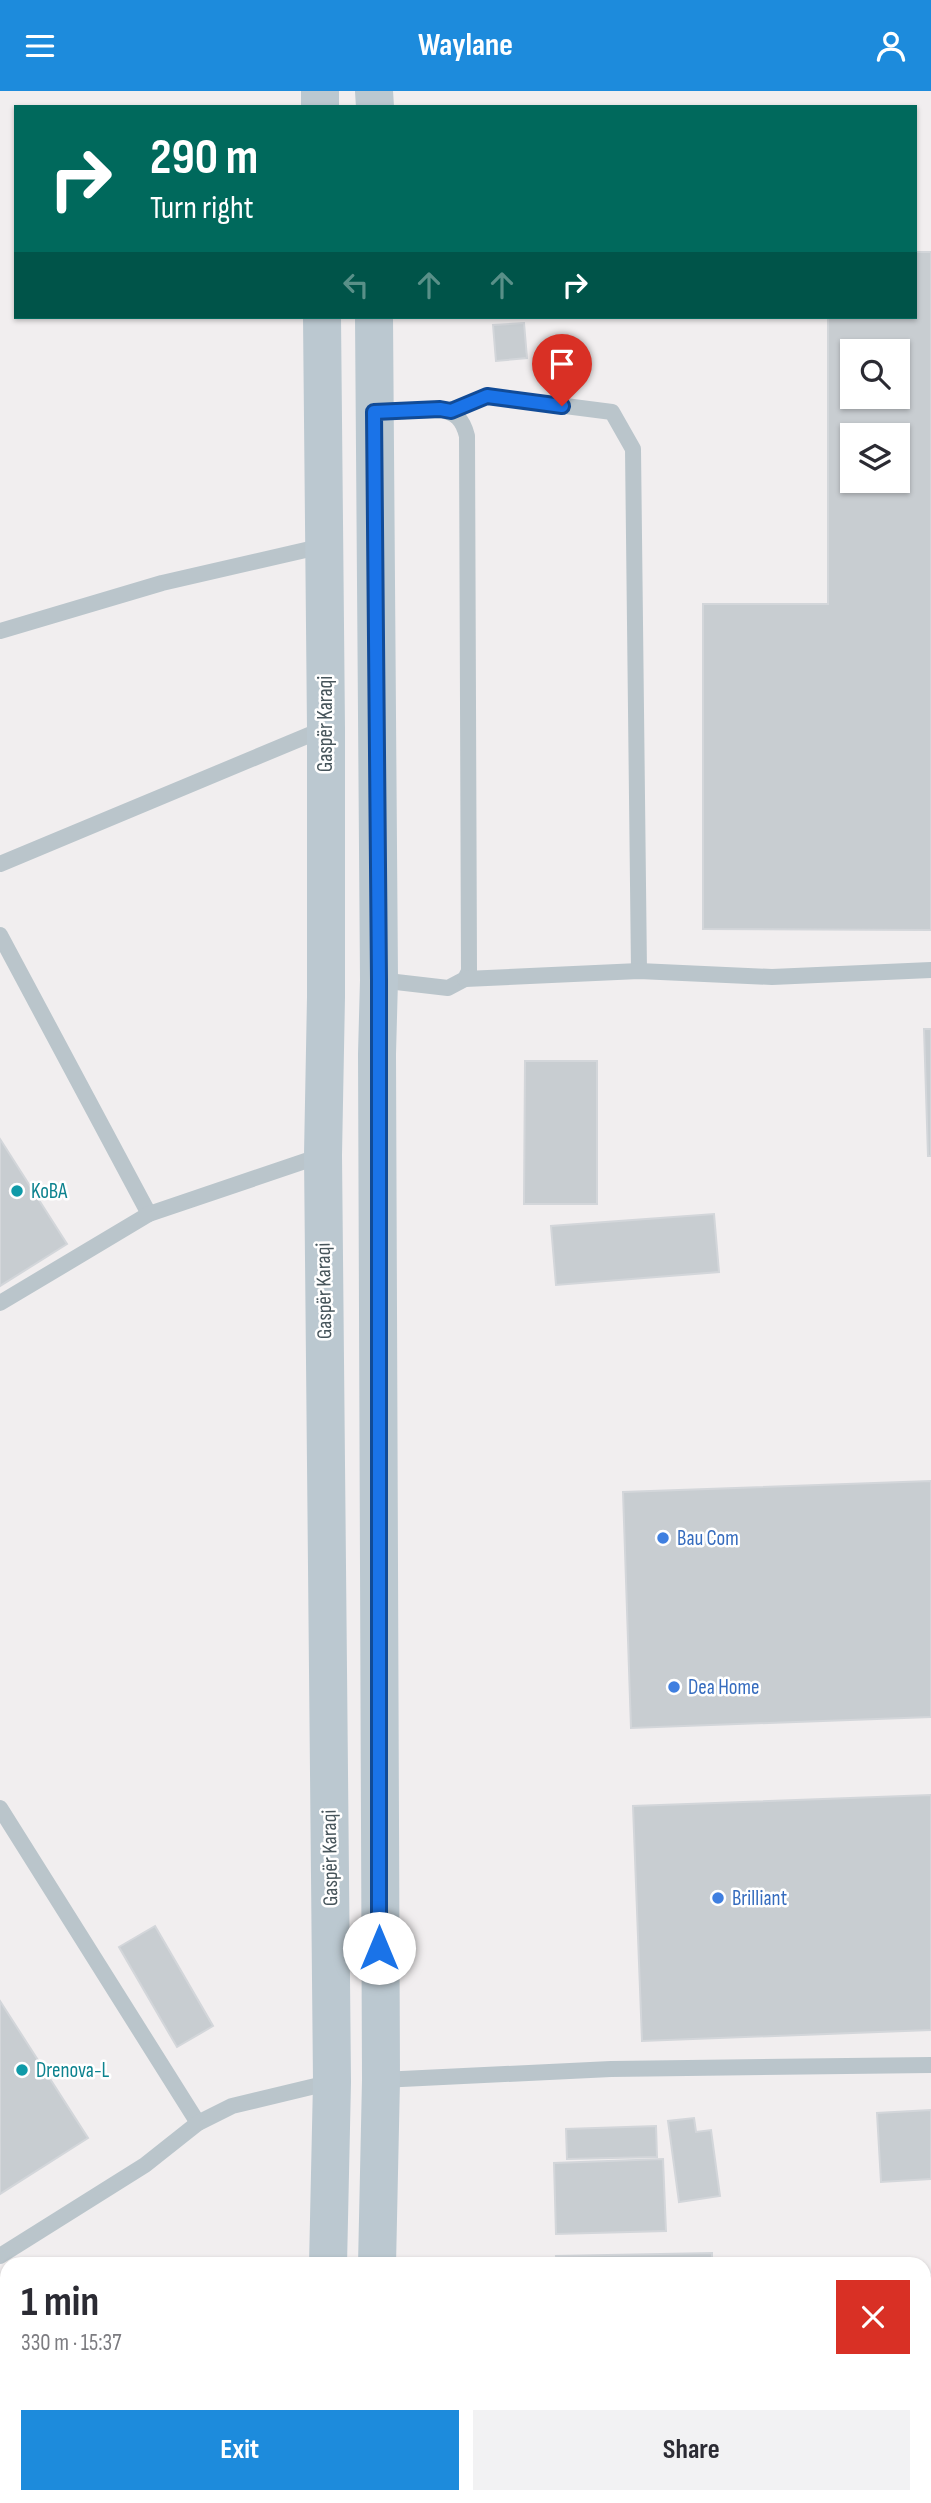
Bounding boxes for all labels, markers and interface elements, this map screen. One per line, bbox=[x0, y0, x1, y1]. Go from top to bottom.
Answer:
text: Waylane bbox=[418, 26, 513, 65]
icon: menu bbox=[21, 27, 59, 65]
icon: person bbox=[872, 27, 910, 65]
text: 290 m bbox=[150, 129, 258, 188]
icon: right bbox=[35, 133, 126, 224]
text: Turn right bbox=[150, 189, 254, 228]
icon: left bbox=[337, 266, 375, 304]
icon: ahead bbox=[410, 266, 448, 304]
icon: ahead bbox=[483, 266, 521, 304]
icon: right bbox=[556, 266, 594, 304]
pin bbox=[532, 334, 592, 406]
map controls bbox=[840, 339, 910, 493]
button: search bbox=[840, 339, 910, 409]
icon: arrive bbox=[543, 345, 581, 383]
button: layers bbox=[840, 423, 910, 493]
street label: Gaspër Karaqi bbox=[313, 676, 338, 772]
place label: KoBA bbox=[31, 1179, 68, 1204]
marker: KoBA bbox=[9, 1183, 25, 1199]
street label: Gaspër Karaqi bbox=[311, 1243, 337, 1339]
place label: Bau Com bbox=[677, 1526, 739, 1551]
marker: Bau Com bbox=[655, 1530, 671, 1546]
place label: Dea Home bbox=[688, 1675, 760, 1700]
marker: Dea Home bbox=[666, 1679, 682, 1695]
street label: Gaspër Karaqi bbox=[317, 1810, 343, 1906]
place label: Brilliant bbox=[732, 1886, 787, 1911]
marker: Brilliant bbox=[710, 1890, 726, 1906]
position arrow bbox=[342, 1911, 416, 1985]
place label: Drenova-L bbox=[36, 2058, 110, 2083]
marker: Drenova-L bbox=[14, 2062, 30, 2078]
text: 1 min bbox=[21, 2277, 99, 2328]
button: close bbox=[836, 2280, 910, 2354]
text: 330 m · 15:37 bbox=[21, 2329, 121, 2357]
button: Exit bbox=[21, 2410, 459, 2490]
button: Share bbox=[473, 2410, 910, 2490]

